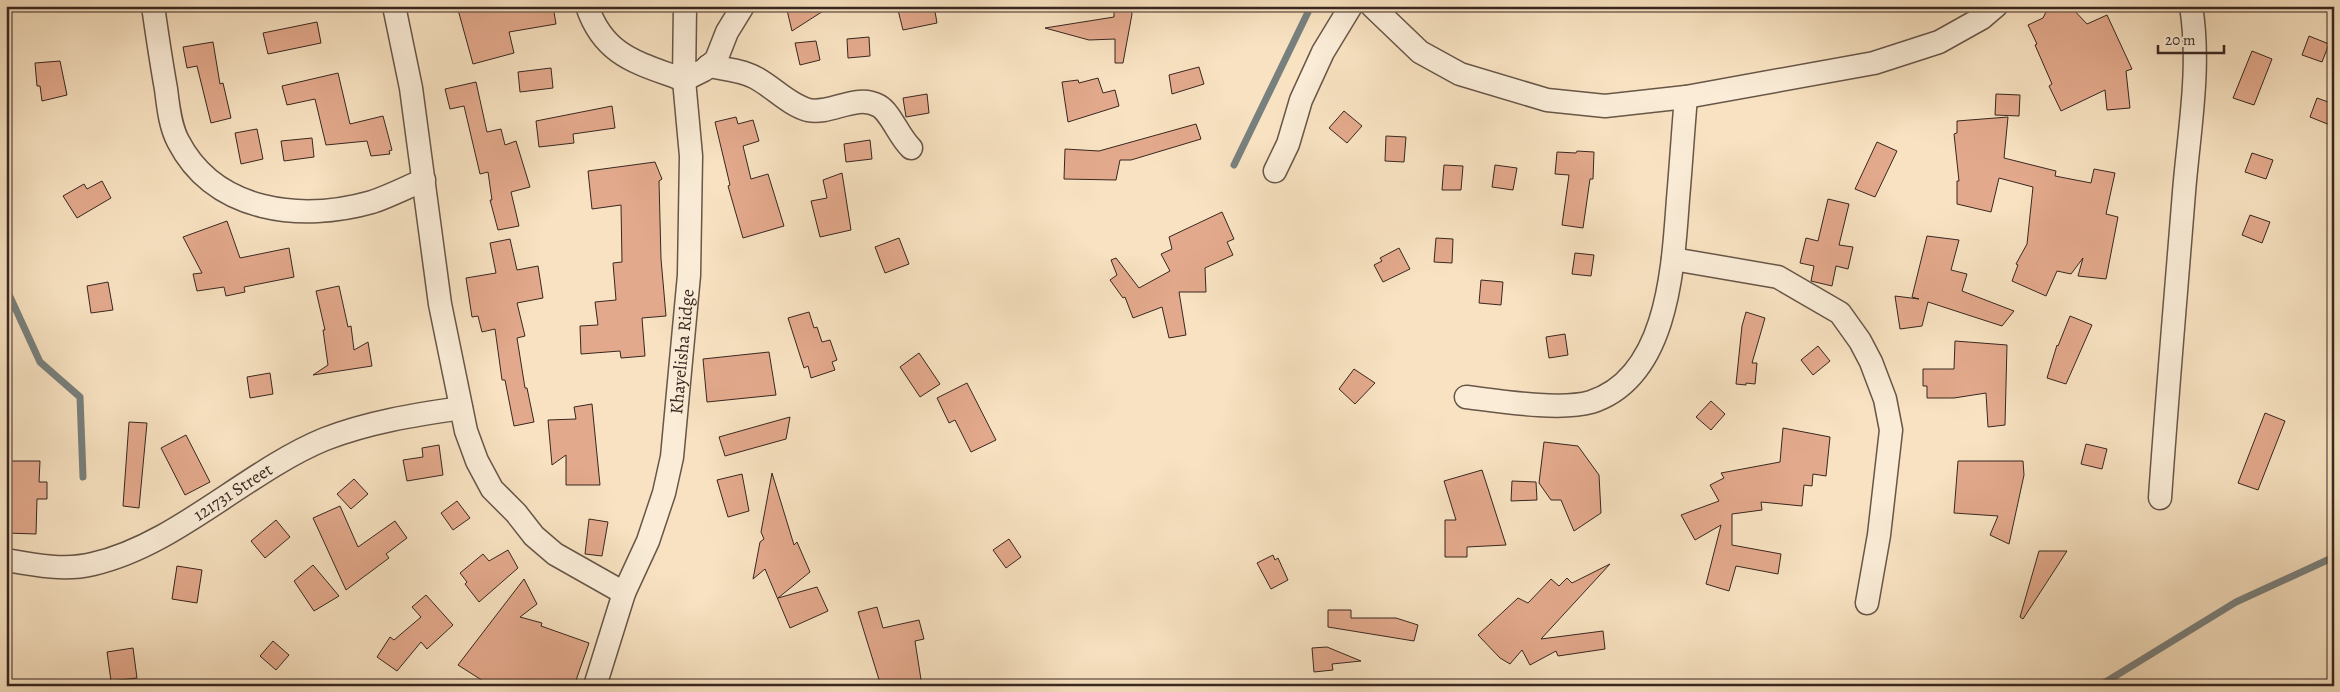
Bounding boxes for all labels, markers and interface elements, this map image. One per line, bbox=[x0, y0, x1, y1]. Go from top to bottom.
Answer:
scale bar bbox=[2158, 22, 2224, 54]
text: 20 m bbox=[2165, 30, 2196, 50]
street label: Khayelisha Ridge bbox=[664, 288, 700, 415]
street label: 121731 Street bbox=[189, 457, 277, 527]

